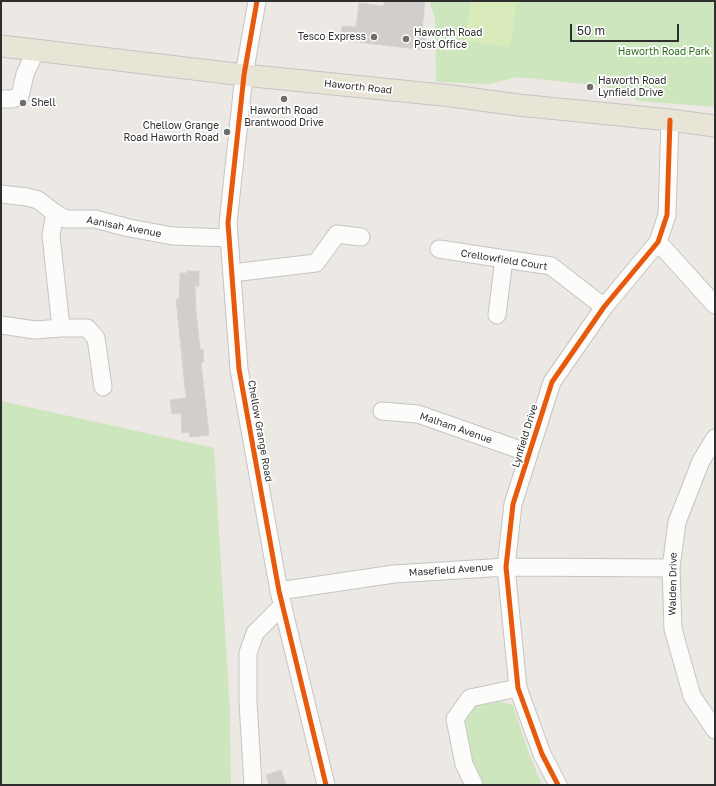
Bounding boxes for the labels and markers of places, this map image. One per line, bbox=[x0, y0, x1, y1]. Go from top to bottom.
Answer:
place label: Haworth Road Post Office bbox=[414, 27, 482, 50]
place label: Tesco Express bbox=[298, 31, 366, 43]
marker: Tesco Express bbox=[369, 32, 379, 42]
marker: Haworth Road Post Office bbox=[401, 34, 411, 44]
place label: Haworth Road Lynfield Drive bbox=[598, 75, 666, 98]
marker: Haworth Road Lynfield Drive bbox=[585, 82, 595, 92]
marker: Haworth Road Brantwood Drive bbox=[279, 94, 289, 104]
place label: Shell bbox=[31, 97, 56, 109]
marker: Shell bbox=[18, 98, 28, 108]
place label: Haworth Road Brantwood Drive bbox=[244, 105, 324, 128]
place label: Chellow Grange Road Haworth Road bbox=[124, 120, 219, 144]
marker: Chellow Grange Road Haworth Road bbox=[222, 127, 232, 137]

